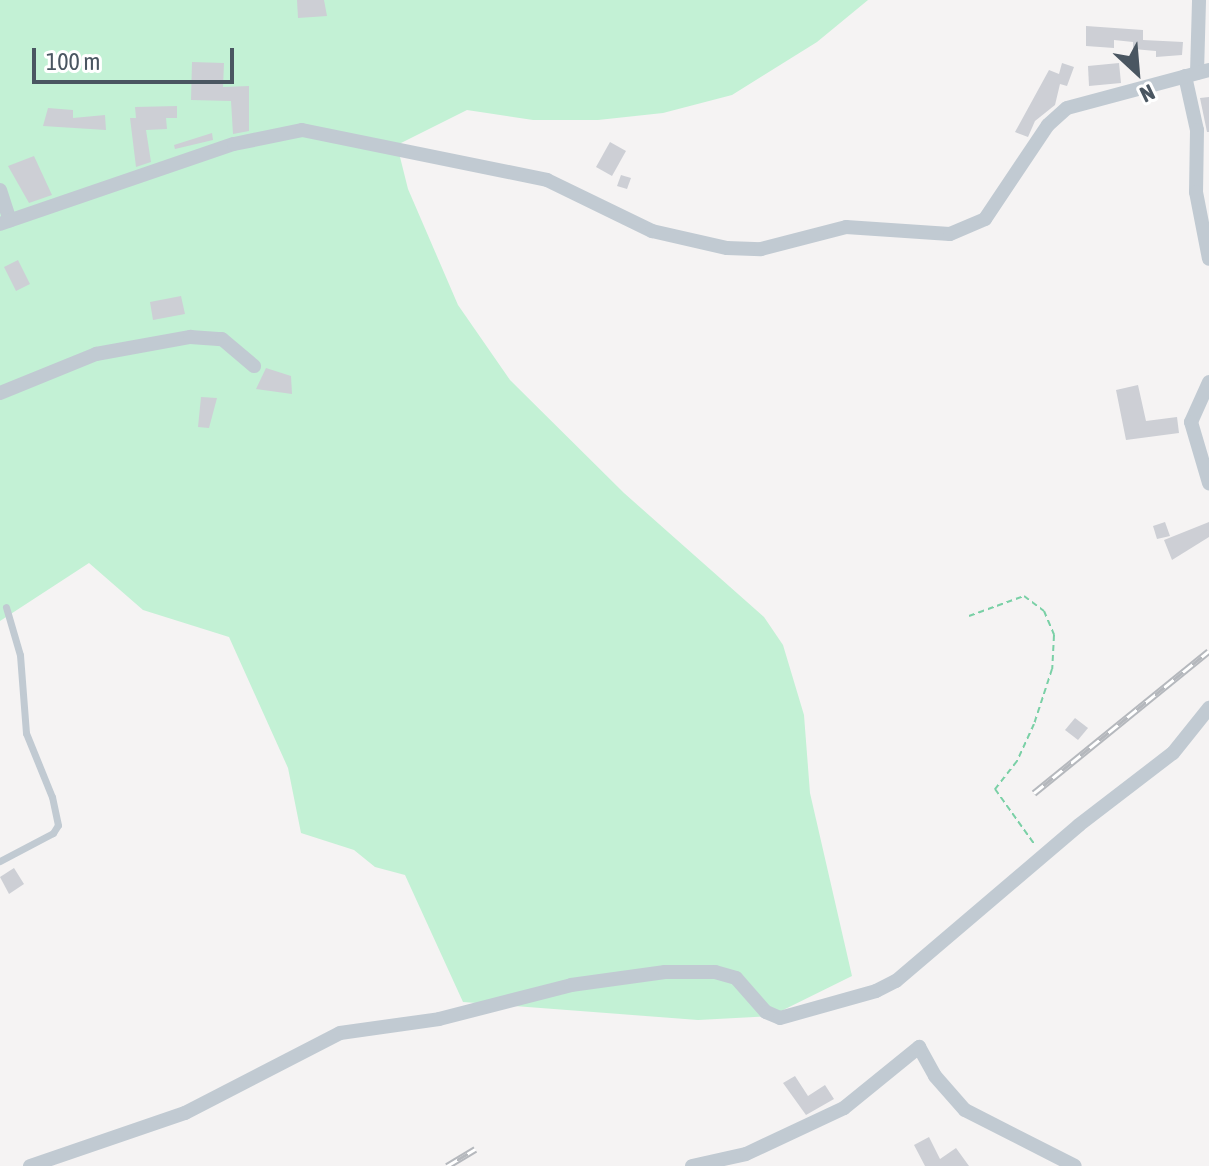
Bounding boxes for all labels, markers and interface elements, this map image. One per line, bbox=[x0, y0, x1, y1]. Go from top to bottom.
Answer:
scale bar bbox=[36, 32, 238, 82]
north arrow bbox=[1097, 32, 1177, 112]
text: 100 m bbox=[46, 48, 100, 75]
text: N bbox=[1136, 79, 1159, 108]

